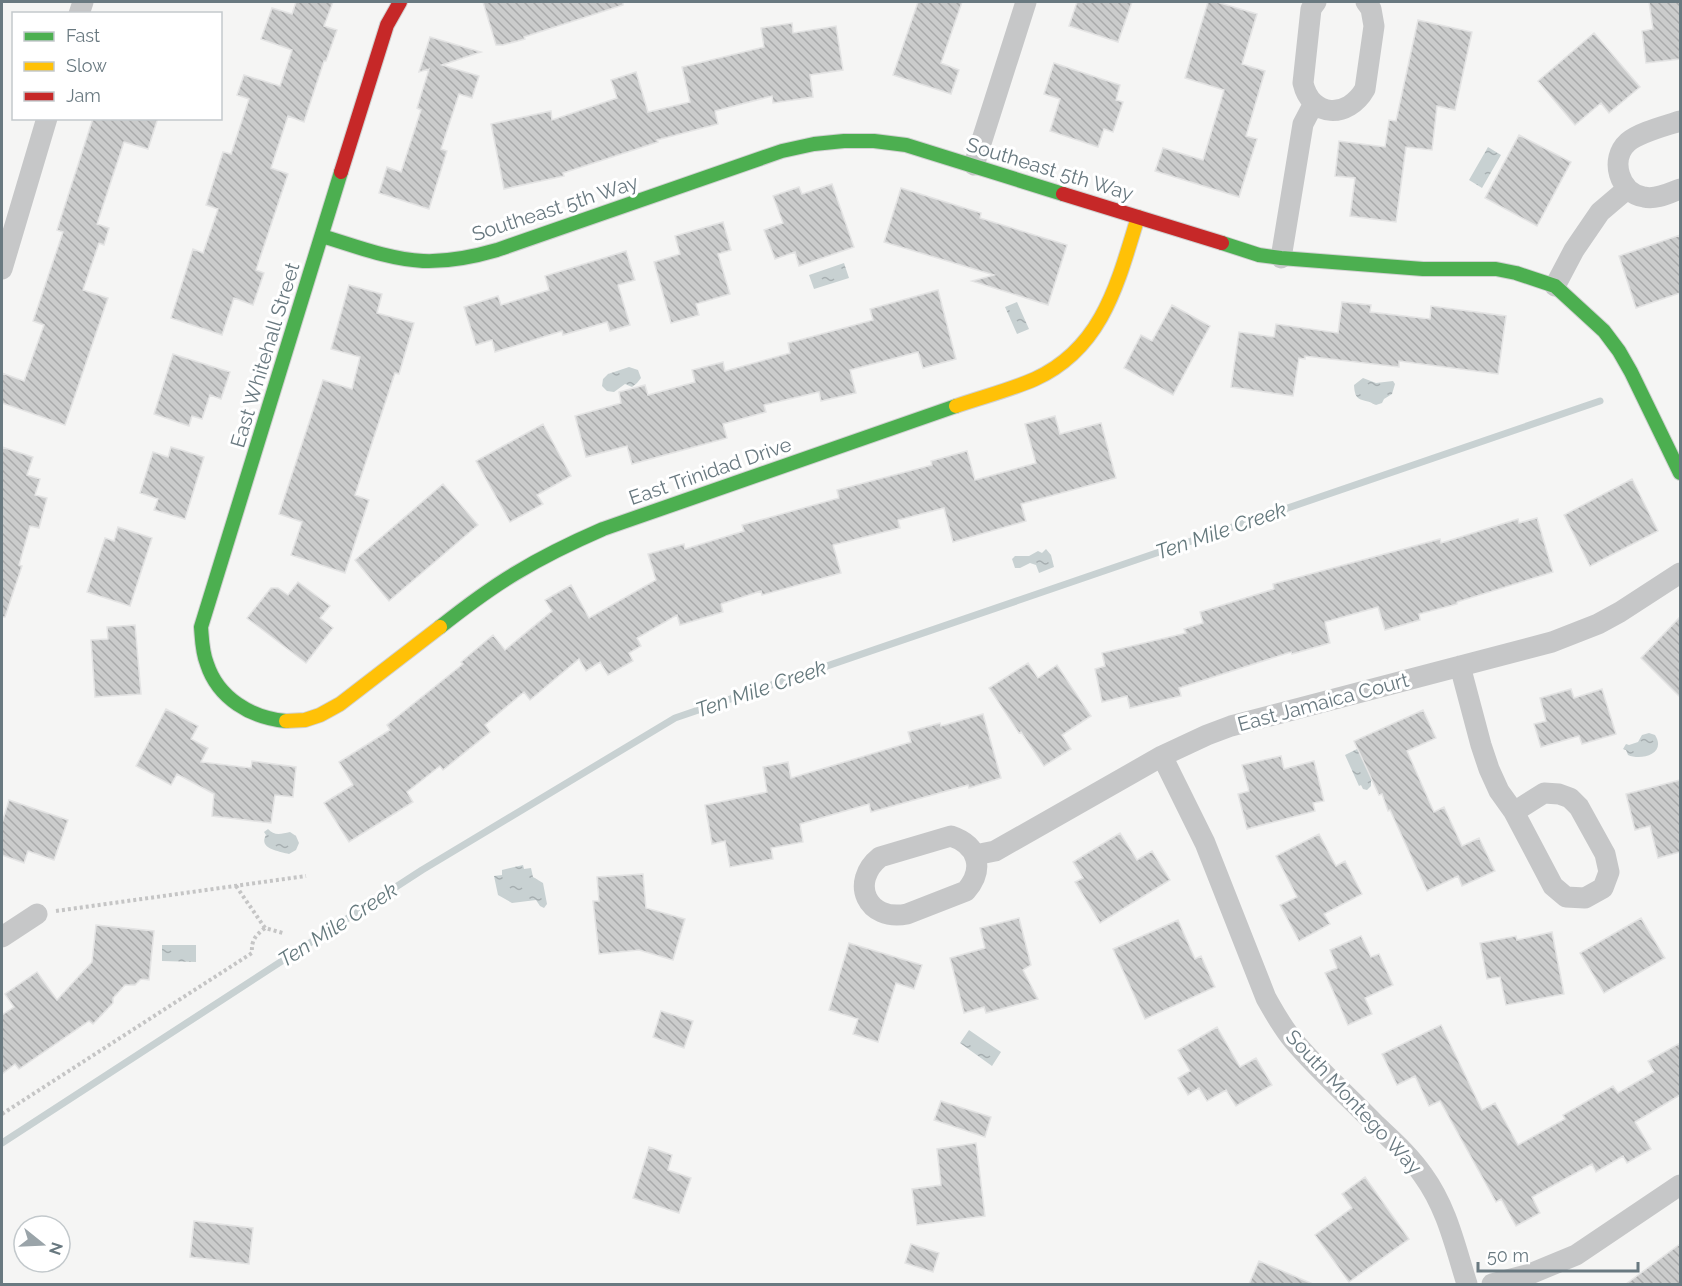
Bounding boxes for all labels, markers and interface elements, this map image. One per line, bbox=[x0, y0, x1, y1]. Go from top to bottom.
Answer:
legend bbox=[12, 12, 222, 120]
text: Fast bbox=[66, 25, 100, 46]
text: Slow bbox=[66, 55, 107, 76]
text: Jam bbox=[66, 85, 101, 106]
street label: Southeast 5th Way bbox=[964, 132, 1137, 206]
street label: Southeast 5th Way bbox=[469, 170, 641, 246]
street label: East Whitehall Street bbox=[225, 259, 305, 450]
street label: East Trinidad Drive bbox=[626, 432, 795, 510]
water label: Ten Mile Creek bbox=[1152, 496, 1290, 565]
water label: Ten Mile Creek bbox=[692, 654, 830, 723]
street label: East Jamaica Court bbox=[1235, 668, 1411, 736]
water label: Ten Mile Creek bbox=[274, 877, 402, 972]
street label: South Montego Way bbox=[1281, 1025, 1427, 1179]
north arrow bbox=[12, 1214, 72, 1274]
scale bar bbox=[1478, 1235, 1638, 1273]
text: N bbox=[45, 1240, 67, 1257]
text: 50 m bbox=[1487, 1245, 1529, 1266]

